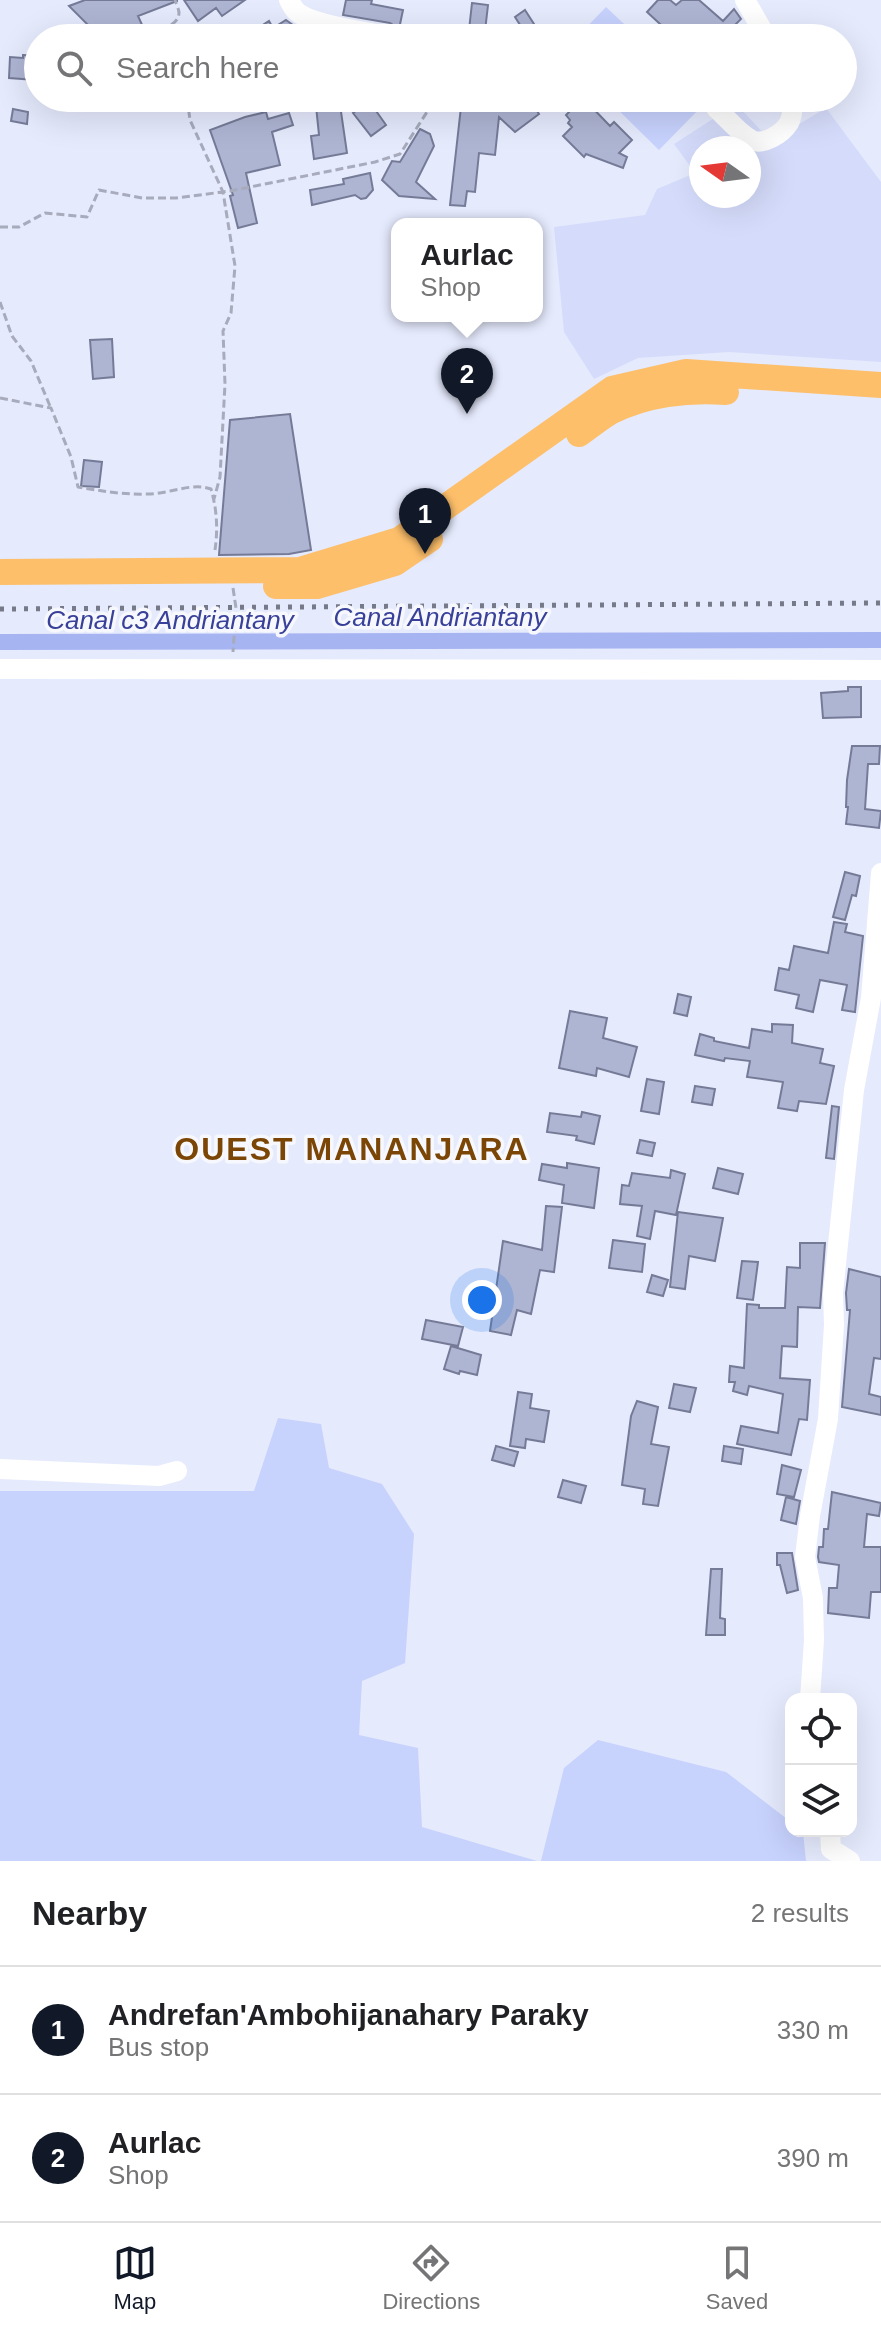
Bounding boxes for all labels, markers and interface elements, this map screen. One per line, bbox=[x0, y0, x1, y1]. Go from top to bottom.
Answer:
search box bbox=[24, 24, 857, 112]
icon: search bbox=[52, 46, 96, 90]
text: Search here bbox=[116, 51, 279, 84]
north arrow bbox=[689, 136, 761, 208]
popup bbox=[391, 218, 543, 322]
text: Aurlac bbox=[420, 238, 514, 271]
text: Shop bbox=[420, 272, 481, 302]
pin: 2 bbox=[441, 348, 493, 414]
pin: 1 bbox=[399, 488, 451, 554]
water label: Canal Andriantany bbox=[334, 602, 548, 632]
water label: Canal c3 Andriantany bbox=[46, 605, 296, 635]
district label: OUEST MANANJARA bbox=[174, 1131, 530, 1167]
your location bbox=[462, 1280, 502, 1320]
map controls bbox=[785, 1693, 857, 1837]
button: locate bbox=[785, 1693, 857, 1765]
button: layers bbox=[785, 1765, 857, 1837]
text: Nearby bbox=[32, 1894, 147, 1932]
text: 2 results bbox=[751, 1898, 849, 1928]
text: Andrefan'Ambohijanahary Paraky bbox=[108, 1998, 589, 2031]
text: 1 bbox=[51, 2015, 65, 2045]
text: 330 m bbox=[777, 2015, 849, 2045]
text: Bus stop bbox=[108, 2032, 209, 2062]
text: Aurlac bbox=[108, 2126, 201, 2159]
text: 2 bbox=[51, 2143, 65, 2173]
text: 390 m bbox=[777, 2143, 849, 2173]
text: Shop bbox=[108, 2160, 169, 2190]
tab: Map bbox=[113, 2241, 157, 2315]
tab: Directions bbox=[382, 2241, 480, 2315]
tab: Saved bbox=[706, 2241, 768, 2315]

